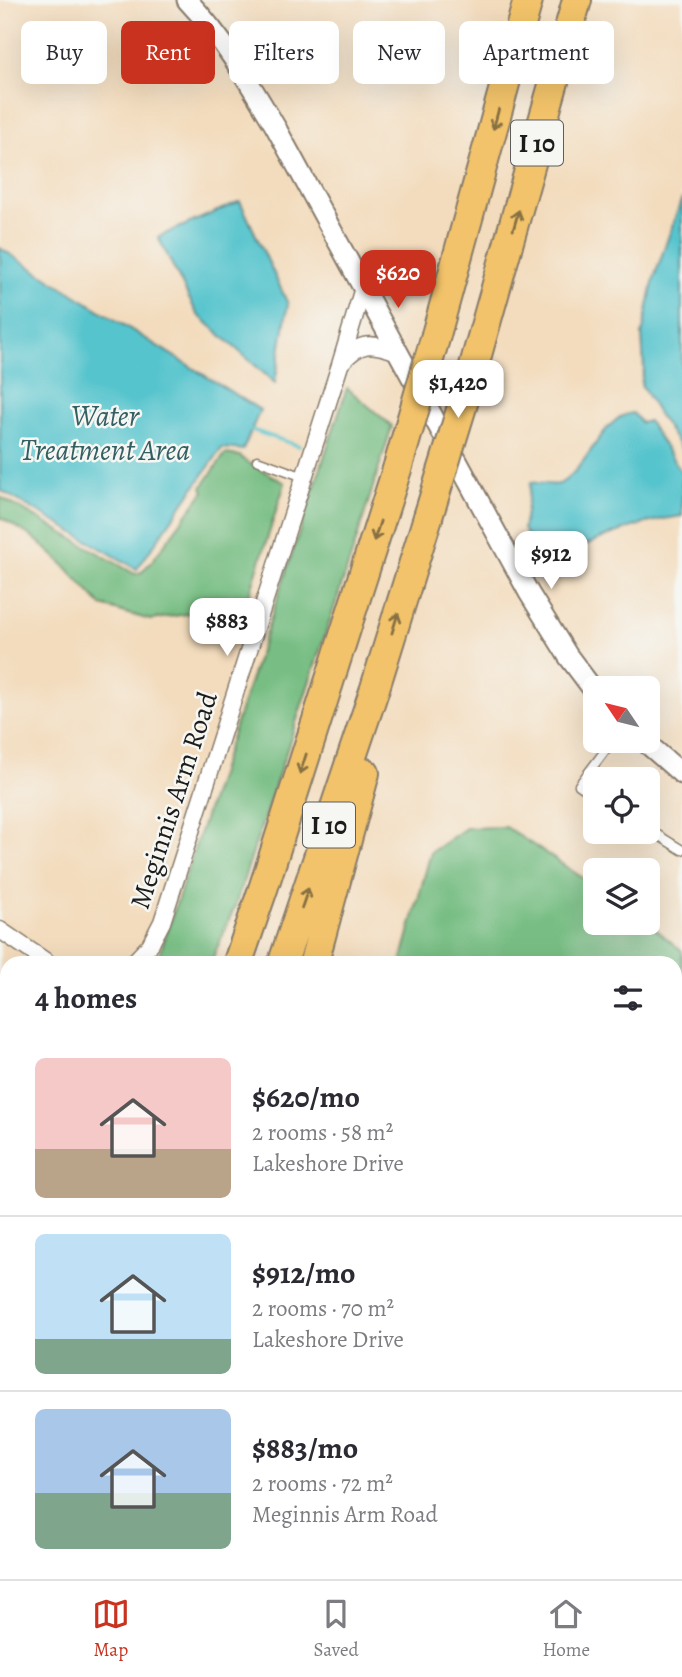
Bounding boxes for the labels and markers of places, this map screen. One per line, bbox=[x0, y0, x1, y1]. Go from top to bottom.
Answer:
pin: $620 bbox=[357, 250, 439, 310]
pin: $1,420 bbox=[401, 360, 515, 420]
pin: $912 bbox=[510, 532, 592, 591]
pin: $883 bbox=[186, 598, 268, 658]

